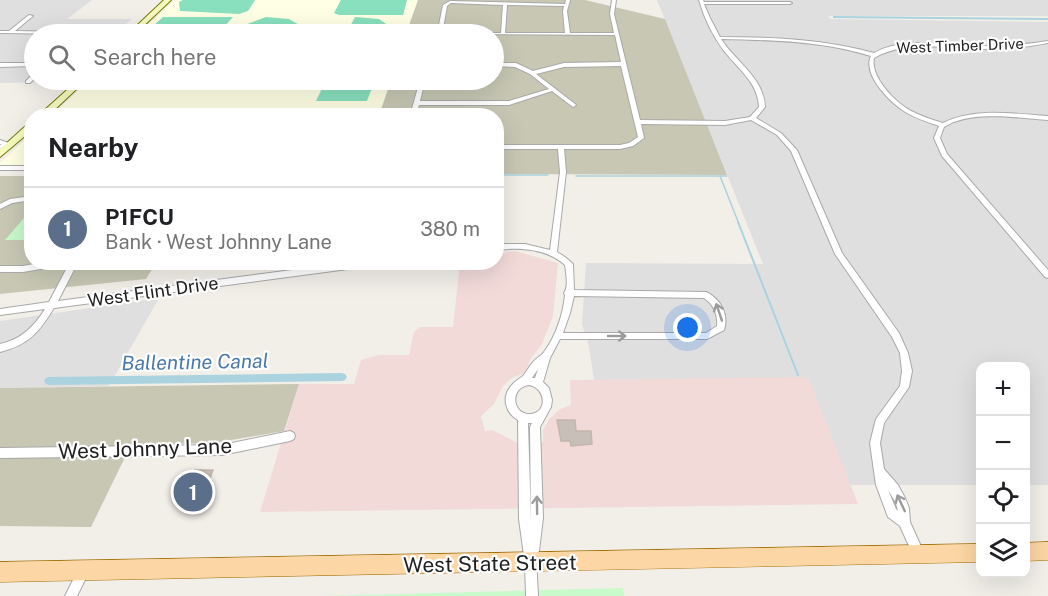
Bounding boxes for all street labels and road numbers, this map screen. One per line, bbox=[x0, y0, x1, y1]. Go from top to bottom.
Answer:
street label: West Timber Drive bbox=[896, 35, 1024, 56]
street label: West Flint Drive bbox=[86, 272, 220, 311]
street label: West Johnny Lane bbox=[57, 433, 232, 464]
street label: West State Street bbox=[403, 549, 577, 578]

